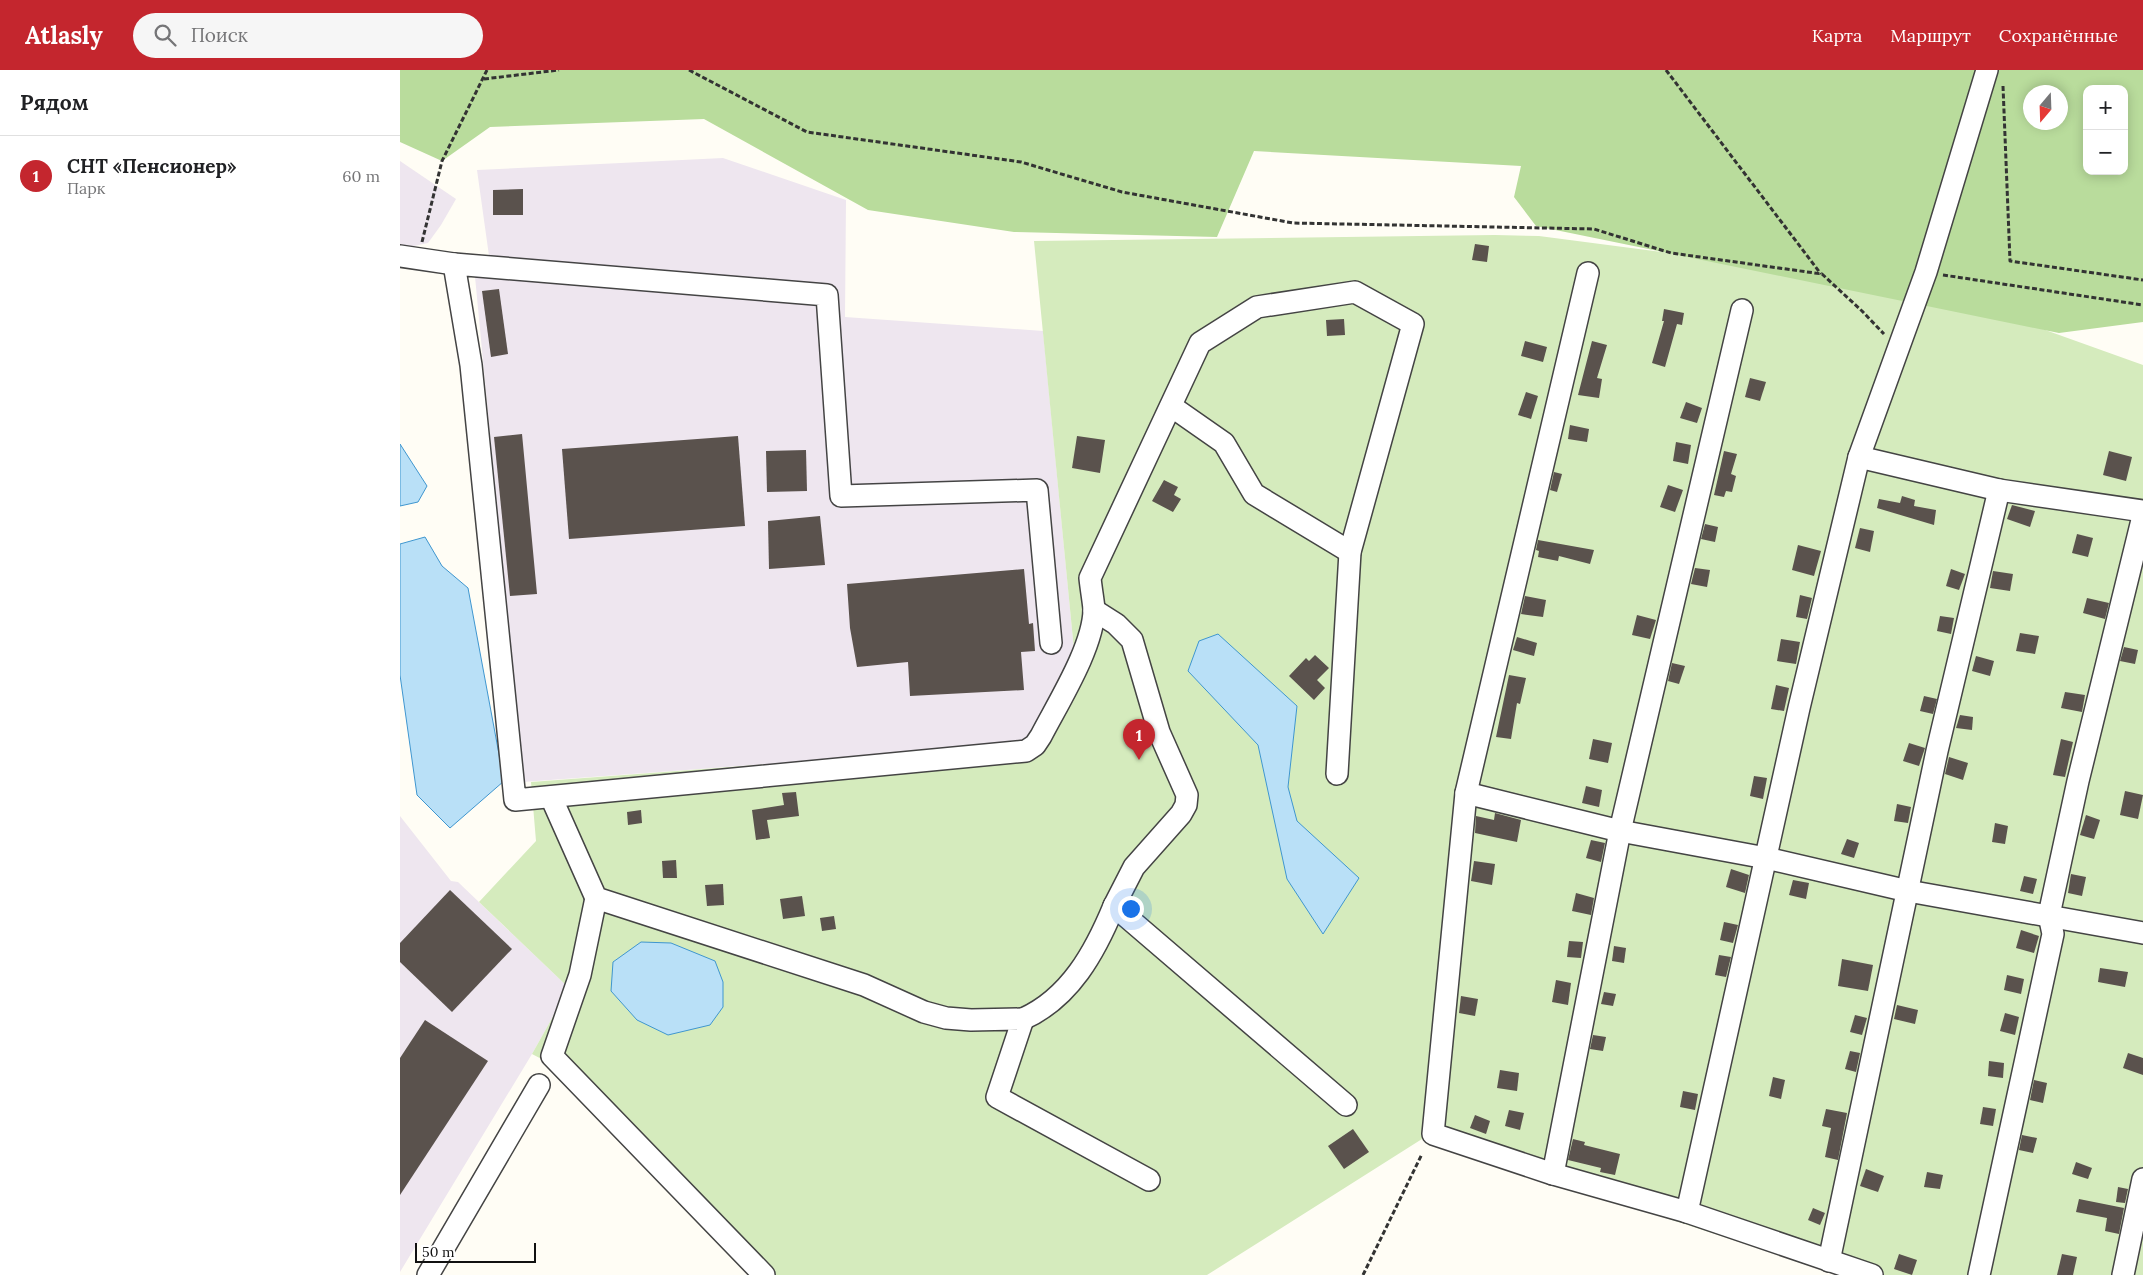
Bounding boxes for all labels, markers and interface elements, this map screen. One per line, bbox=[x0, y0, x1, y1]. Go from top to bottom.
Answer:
search box bbox=[133, 13, 483, 58]
text: Atlasly bbox=[25, 20, 103, 51]
icon: search bbox=[151, 21, 179, 49]
text: Поиск bbox=[191, 23, 248, 47]
text: Карта bbox=[1812, 24, 1862, 47]
text: Маршрут bbox=[1890, 24, 1971, 47]
text: Сохранённые bbox=[1999, 24, 2118, 47]
north arrow bbox=[2023, 85, 2068, 130]
map controls bbox=[2083, 85, 2128, 175]
button: + bbox=[2083, 85, 2128, 130]
text: Рядом bbox=[20, 89, 89, 116]
button: − bbox=[2083, 130, 2128, 175]
text: СНТ «Пенсионер» bbox=[67, 154, 236, 178]
text: 1 bbox=[33, 166, 39, 186]
text: 60 m bbox=[342, 166, 380, 186]
text: Парк bbox=[67, 178, 105, 198]
pin: 1 bbox=[1123, 719, 1155, 760]
your location bbox=[1118, 896, 1144, 922]
scale bar bbox=[415, 1240, 536, 1263]
text: 50 m bbox=[422, 1243, 455, 1261]

